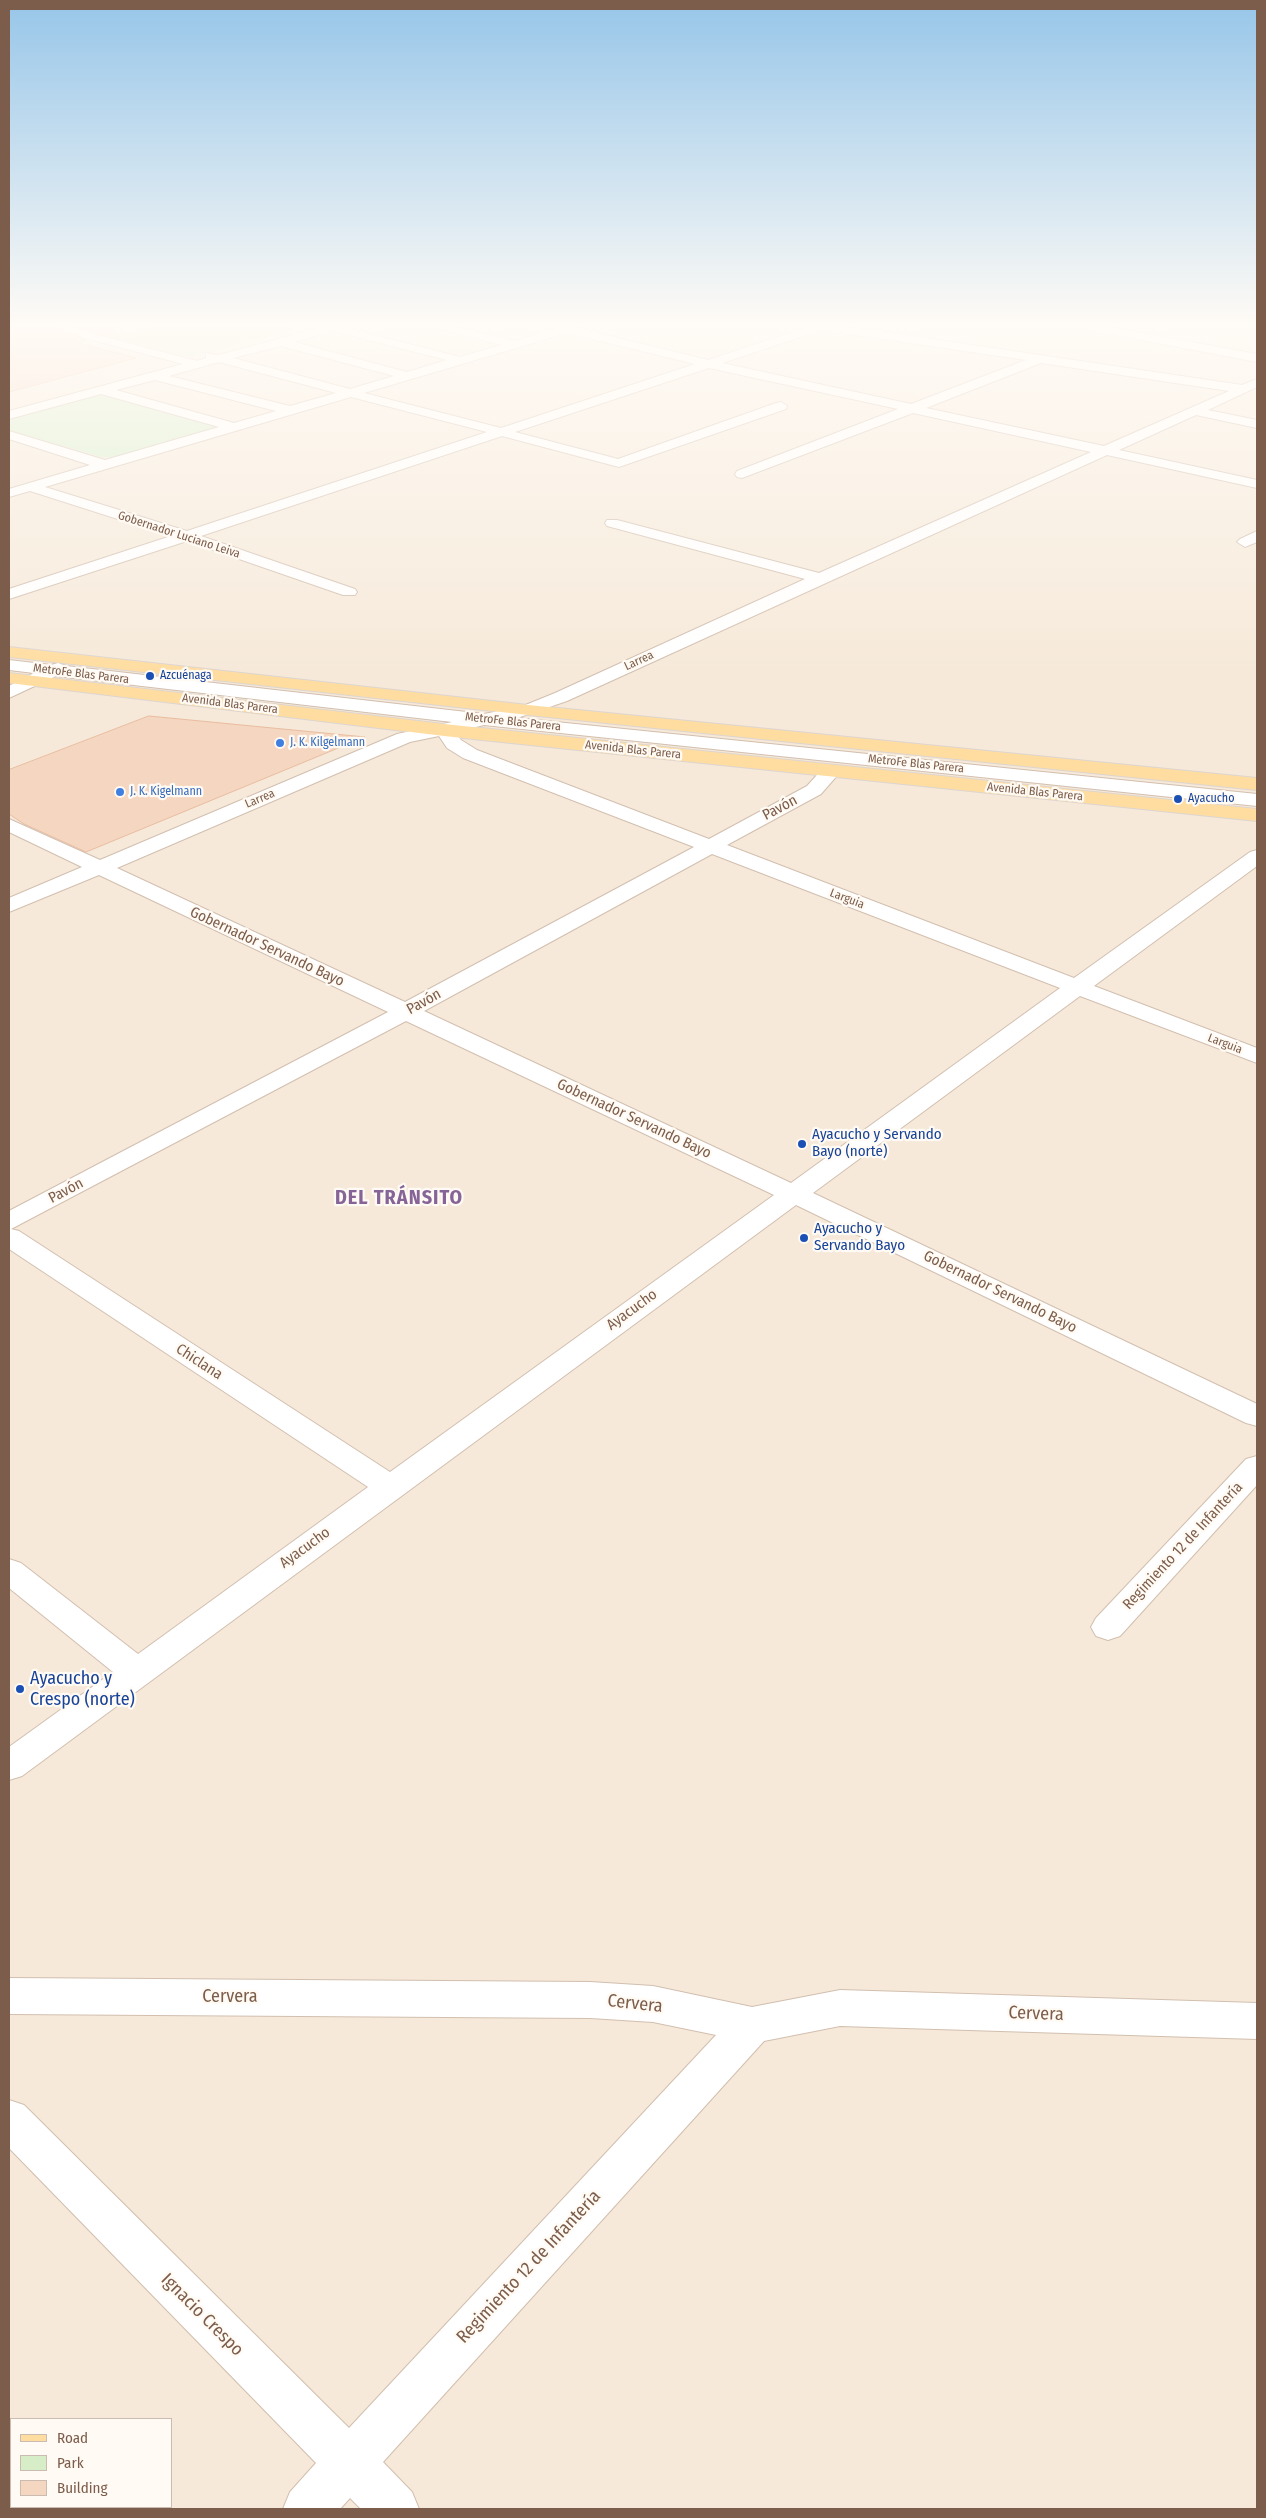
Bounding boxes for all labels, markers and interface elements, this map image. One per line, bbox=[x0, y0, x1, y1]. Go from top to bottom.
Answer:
street label: Gobernador Luciano Leiva bbox=[116, 508, 242, 562]
street label: Larrea bbox=[622, 648, 656, 674]
street label: MetroFe Blas Parera bbox=[32, 661, 130, 687]
place label: Azcuénaga bbox=[160, 669, 212, 683]
marker: Azcuénaga bbox=[144, 670, 156, 682]
street label: Avenida Blas Parera bbox=[181, 691, 279, 717]
street label: MetroFe Blas Parera bbox=[464, 710, 562, 734]
place label: J. K. Kilgelmann bbox=[290, 736, 365, 750]
marker: J. K. Kilgelmann bbox=[274, 737, 286, 749]
street label: Avenida Blas Parera bbox=[584, 738, 682, 762]
street label: MetroFe Blas Parera bbox=[867, 752, 965, 776]
street label: Avenida Blas Parera bbox=[986, 780, 1084, 804]
place label: J. K. Kigelmann bbox=[130, 785, 202, 799]
marker: J. K. Kigelmann bbox=[114, 786, 126, 798]
street label: Larrea bbox=[243, 786, 277, 812]
street label: Pavón bbox=[760, 791, 800, 825]
place label: Ayacucho bbox=[1188, 792, 1234, 806]
marker: Ayacucho bbox=[1172, 793, 1184, 805]
street label: Larguia bbox=[828, 886, 866, 912]
street label: Gobernador Servando Bayo bbox=[187, 903, 347, 991]
street label: Pavón bbox=[404, 985, 444, 1019]
street label: Larguia bbox=[1206, 1031, 1244, 1057]
street label: Gobernador Servando Bayo bbox=[554, 1075, 714, 1163]
place label: Ayacucho y Servando Bayo (norte) bbox=[812, 1126, 942, 1161]
marker: Ayacucho y Servando Bayo (norte) bbox=[796, 1138, 808, 1150]
street label: Pavón bbox=[46, 1174, 86, 1208]
district label: DEL TRÁNSITO bbox=[333, 1186, 465, 1210]
place label: Ayacucho y Servando Bayo bbox=[814, 1220, 905, 1255]
marker: Ayacucho y Servando Bayo bbox=[798, 1232, 810, 1244]
street label: Gobernador Servando Bayo bbox=[920, 1247, 1080, 1337]
street label: Ayacucho bbox=[603, 1286, 661, 1334]
street label: Chiclana bbox=[172, 1340, 226, 1384]
street label: Regimiento 12 de Infantería bbox=[1119, 1479, 1247, 1613]
street label: Ayacucho bbox=[276, 1524, 334, 1572]
place label: Ayacucho y Crespo (norte) bbox=[30, 1668, 135, 1710]
marker: Ayacucho y Crespo (norte) bbox=[14, 1683, 26, 1695]
street label: Cervera bbox=[202, 1986, 258, 2008]
street label: Cervera bbox=[606, 1990, 664, 2018]
street label: Cervera bbox=[1008, 2002, 1064, 2026]
street label: Regimiento 12 de Infantería bbox=[452, 2186, 606, 2348]
street label: Ignacio Crespo bbox=[156, 2269, 248, 2361]
legend bbox=[10, 2418, 172, 2508]
text: Road bbox=[57, 2429, 88, 2447]
text: Park bbox=[57, 2454, 84, 2472]
text: Building bbox=[57, 2479, 108, 2497]

